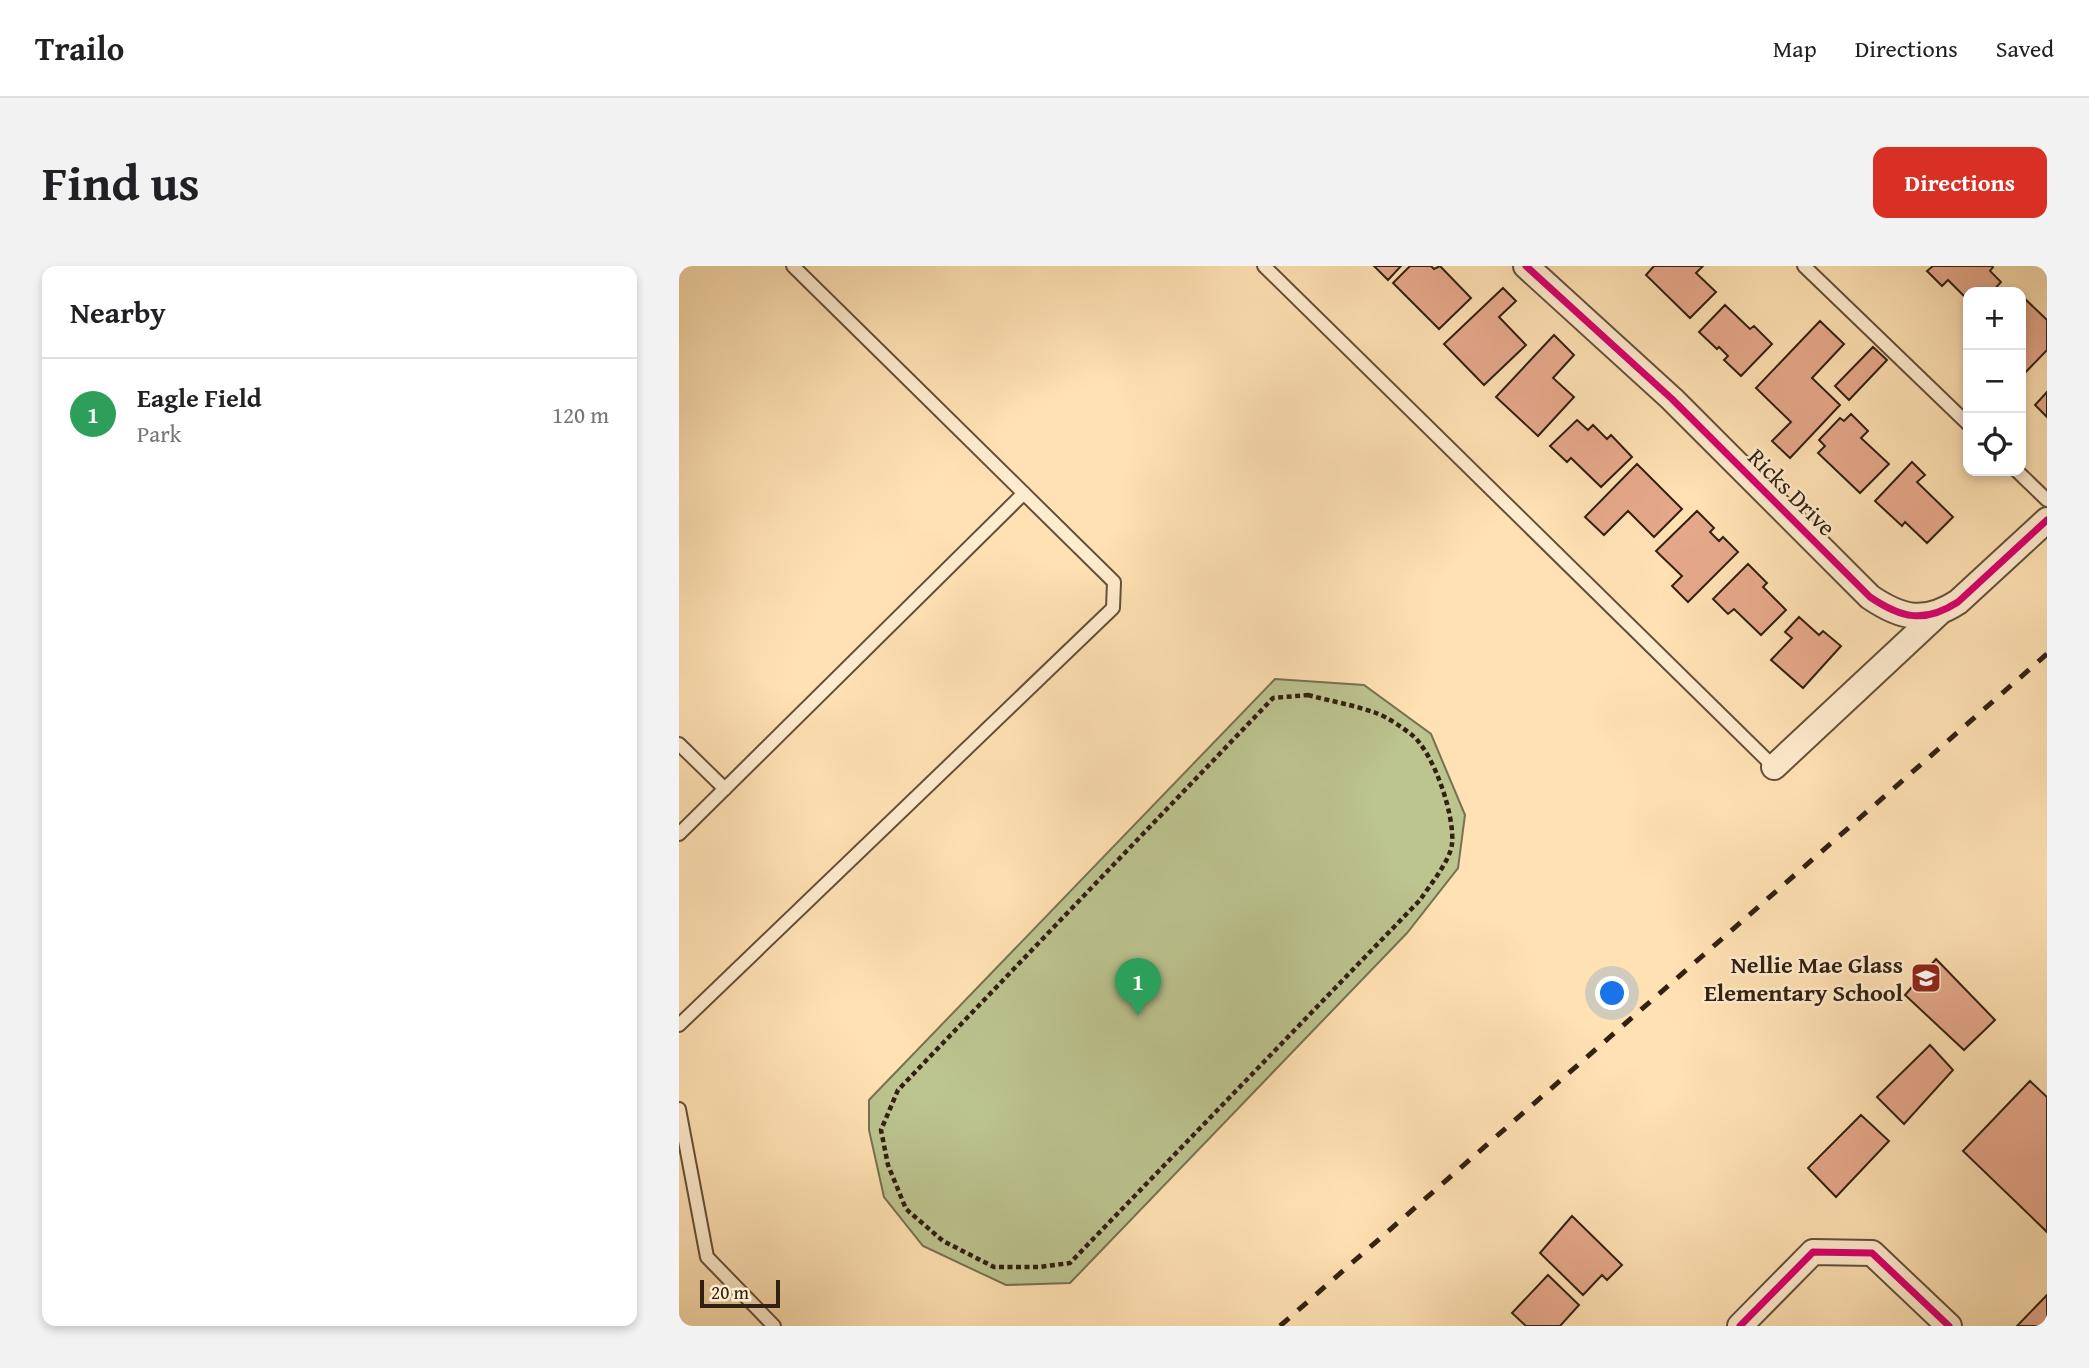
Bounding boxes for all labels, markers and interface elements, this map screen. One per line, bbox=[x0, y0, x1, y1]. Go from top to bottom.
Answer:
text: Trailo bbox=[35, 24, 124, 72]
text: Map bbox=[1773, 31, 1817, 66]
text: Directions bbox=[1855, 31, 1958, 66]
text: Saved bbox=[1996, 31, 2054, 66]
text: Find us bbox=[42, 146, 200, 218]
button: Directions bbox=[1873, 147, 2047, 218]
map controls bbox=[1963, 287, 2026, 476]
button: + bbox=[1963, 287, 2026, 350]
text: Nearby bbox=[70, 290, 166, 334]
button: − bbox=[1963, 350, 2026, 413]
text: Eagle Field bbox=[137, 378, 262, 417]
text: 1 bbox=[87, 398, 99, 431]
text: 120 m bbox=[552, 398, 609, 431]
button: locate bbox=[1963, 413, 2026, 476]
text: Park bbox=[137, 417, 181, 450]
street label: Ricks Drive bbox=[1740, 440, 1844, 544]
place label: Nellie Mae Glass Elementary School bbox=[1704, 947, 1904, 1010]
pin: 1 bbox=[1115, 958, 1161, 1016]
school or university icon: Nellie Mae Glass Elementary School bbox=[1909, 961, 1943, 995]
your location bbox=[1595, 976, 1629, 1010]
scale bar bbox=[700, 1277, 781, 1309]
text: 20 m bbox=[711, 1278, 749, 1306]

